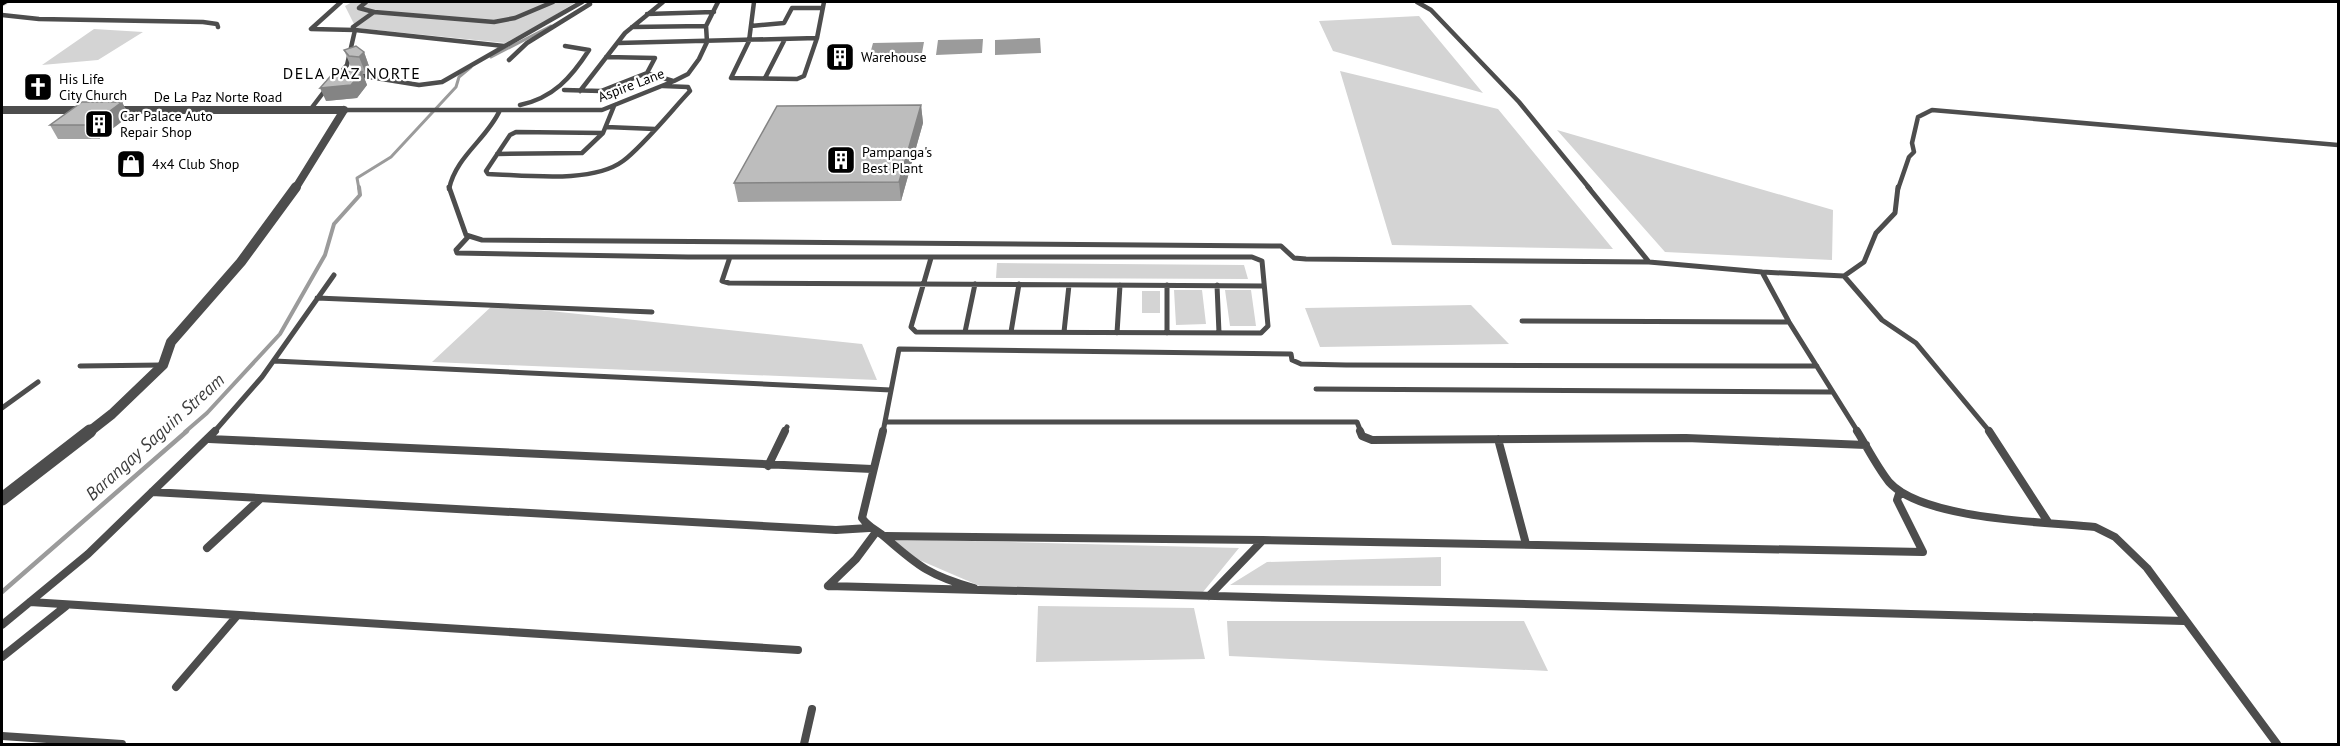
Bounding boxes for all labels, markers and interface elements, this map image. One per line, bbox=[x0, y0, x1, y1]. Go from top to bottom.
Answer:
building icon: Warehouse bbox=[824, 41, 856, 73]
place label: Warehouse bbox=[861, 48, 927, 66]
district label: DELA PAZ NORTE bbox=[283, 63, 421, 83]
street label: Aspire Lane bbox=[595, 64, 667, 106]
place label: His Life City Church bbox=[59, 70, 127, 104]
church icon: His Life City Church bbox=[22, 71, 54, 103]
street label: De La Paz Norte Road bbox=[154, 88, 282, 106]
place label: Car Palace Auto Repair Shop bbox=[120, 107, 213, 141]
building icon: Car Palace Auto Repair Shop bbox=[83, 108, 115, 140]
place label: Pampanga's Best Plant bbox=[862, 143, 932, 177]
building icon: Pampanga's Best Plant bbox=[825, 144, 857, 176]
shop icon: 4x4 Club Shop bbox=[115, 148, 147, 180]
place label: 4x4 Club Shop bbox=[152, 155, 239, 173]
water label: Barangay Saguin Stream bbox=[80, 368, 229, 505]

